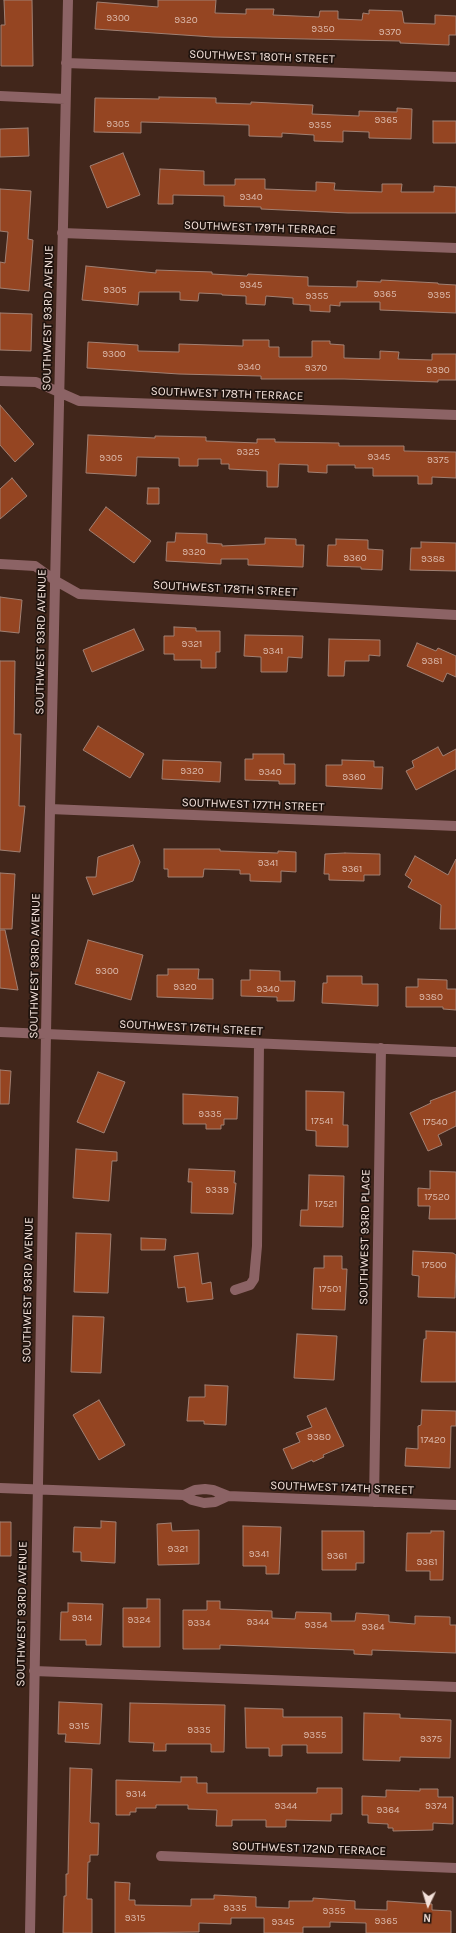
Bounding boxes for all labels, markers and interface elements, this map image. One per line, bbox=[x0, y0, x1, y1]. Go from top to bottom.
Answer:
house number: 9300 bbox=[106, 12, 130, 24]
house number: 9320 bbox=[174, 14, 198, 26]
house number: 9350 bbox=[311, 23, 335, 35]
house number: 9370 bbox=[379, 26, 401, 38]
street label: SOUTHWEST 180TH STREET bbox=[189, 47, 335, 67]
house number: 9365 bbox=[374, 114, 398, 126]
house number: 9305 bbox=[106, 118, 130, 130]
house number: 9355 bbox=[309, 119, 331, 131]
house number: 9340 bbox=[239, 191, 263, 203]
street label: SOUTHWEST 179TH TERRACE bbox=[184, 218, 336, 238]
street label: SOUTHWEST 93RD AVENUE bbox=[40, 245, 56, 391]
house number: 9345 bbox=[240, 279, 262, 291]
house number: 9305 bbox=[103, 284, 127, 296]
house number: 9365 bbox=[373, 288, 397, 300]
house number: 9395 bbox=[427, 289, 451, 301]
house number: 9355 bbox=[306, 290, 328, 302]
house number: 9300 bbox=[102, 348, 126, 360]
house number: 9340 bbox=[237, 361, 261, 373]
house number: 9370 bbox=[305, 362, 327, 374]
house number: 9390 bbox=[426, 364, 450, 376]
street label: SOUTHWEST 178TH TERRACE bbox=[150, 384, 304, 404]
house number: 9325 bbox=[236, 446, 260, 458]
house number: 9345 bbox=[368, 451, 390, 463]
house number: 9305 bbox=[99, 452, 123, 464]
house number: 9375 bbox=[427, 454, 449, 466]
house number: 9320 bbox=[182, 546, 206, 558]
house number: 9360 bbox=[343, 552, 367, 564]
house number: 9388 bbox=[421, 553, 445, 565]
street label: SOUTHWEST 93RD AVENUE bbox=[33, 569, 49, 715]
street label: SOUTHWEST 178TH STREET bbox=[153, 578, 297, 600]
house number: 9321 bbox=[182, 638, 202, 650]
house number: 9341 bbox=[263, 645, 283, 657]
house number: 9381 bbox=[421, 655, 443, 667]
house number: 9320 bbox=[180, 765, 204, 777]
house number: 9340 bbox=[258, 766, 282, 778]
house number: 9360 bbox=[342, 771, 366, 783]
street label: SOUTHWEST 177TH STREET bbox=[181, 795, 325, 815]
house number: 9341 bbox=[258, 857, 278, 869]
house number: 9361 bbox=[342, 863, 362, 875]
street label: SOUTHWEST 93RD AVENUE bbox=[27, 893, 43, 1039]
house number: 9300 bbox=[95, 965, 119, 977]
house number: 9320 bbox=[173, 981, 197, 993]
house number: 9340 bbox=[256, 983, 280, 995]
house number: 9380 bbox=[419, 991, 443, 1003]
street label: SOUTHWEST 176TH STREET bbox=[119, 1017, 263, 1039]
house number: 9335 bbox=[198, 1108, 222, 1120]
house number: 17541 bbox=[311, 1115, 333, 1127]
house number: 17540 bbox=[422, 1116, 448, 1128]
street label: SOUTHWEST 93RD PLACE bbox=[357, 1169, 373, 1305]
house number: 9339 bbox=[205, 1184, 229, 1196]
house number: 17520 bbox=[424, 1191, 450, 1203]
house number: 17521 bbox=[315, 1198, 337, 1210]
street label: SOUTHWEST 93RD AVENUE bbox=[20, 1217, 36, 1363]
house number: 17500 bbox=[421, 1259, 447, 1271]
house number: 17501 bbox=[319, 1283, 341, 1295]
house number: 9380 bbox=[307, 1431, 331, 1443]
house number: 17420 bbox=[420, 1434, 446, 1446]
street label: SOUTHWEST 174TH STREET bbox=[270, 1478, 414, 1498]
street label: SOUTHWEST 93RD AVENUE bbox=[14, 1541, 30, 1687]
house number: 9321 bbox=[168, 1543, 188, 1555]
house number: 9341 bbox=[249, 1548, 269, 1560]
house number: 9361 bbox=[327, 1550, 347, 1562]
house number: 9381 bbox=[416, 1556, 438, 1568]
house number: 9314 bbox=[72, 1612, 92, 1624]
house number: 9324 bbox=[127, 1614, 151, 1626]
house number: 9344 bbox=[247, 1616, 269, 1628]
house number: 9334 bbox=[187, 1617, 211, 1629]
house number: 9354 bbox=[305, 1619, 327, 1631]
house number: 9364 bbox=[361, 1621, 385, 1633]
house number: 9315 bbox=[69, 1720, 89, 1732]
house number: 9335 bbox=[187, 1724, 211, 1736]
house number: 9355 bbox=[304, 1729, 326, 1741]
house number: 9375 bbox=[420, 1733, 442, 1745]
house number: 9314 bbox=[126, 1788, 146, 1800]
house number: 9344 bbox=[275, 1800, 297, 1812]
house number: 9374 bbox=[425, 1800, 447, 1812]
house number: 9364 bbox=[376, 1804, 400, 1816]
street label: SOUTHWEST 172ND TERRACE bbox=[232, 1839, 386, 1859]
north arrow bbox=[408, 1885, 448, 1925]
house number: 9335 bbox=[223, 1902, 247, 1914]
house number: 9355 bbox=[323, 1905, 345, 1917]
text: N bbox=[423, 1911, 432, 1924]
house number: 9315 bbox=[125, 1912, 145, 1924]
house number: 9365 bbox=[374, 1915, 398, 1927]
house number: 9345 bbox=[272, 1916, 294, 1928]

